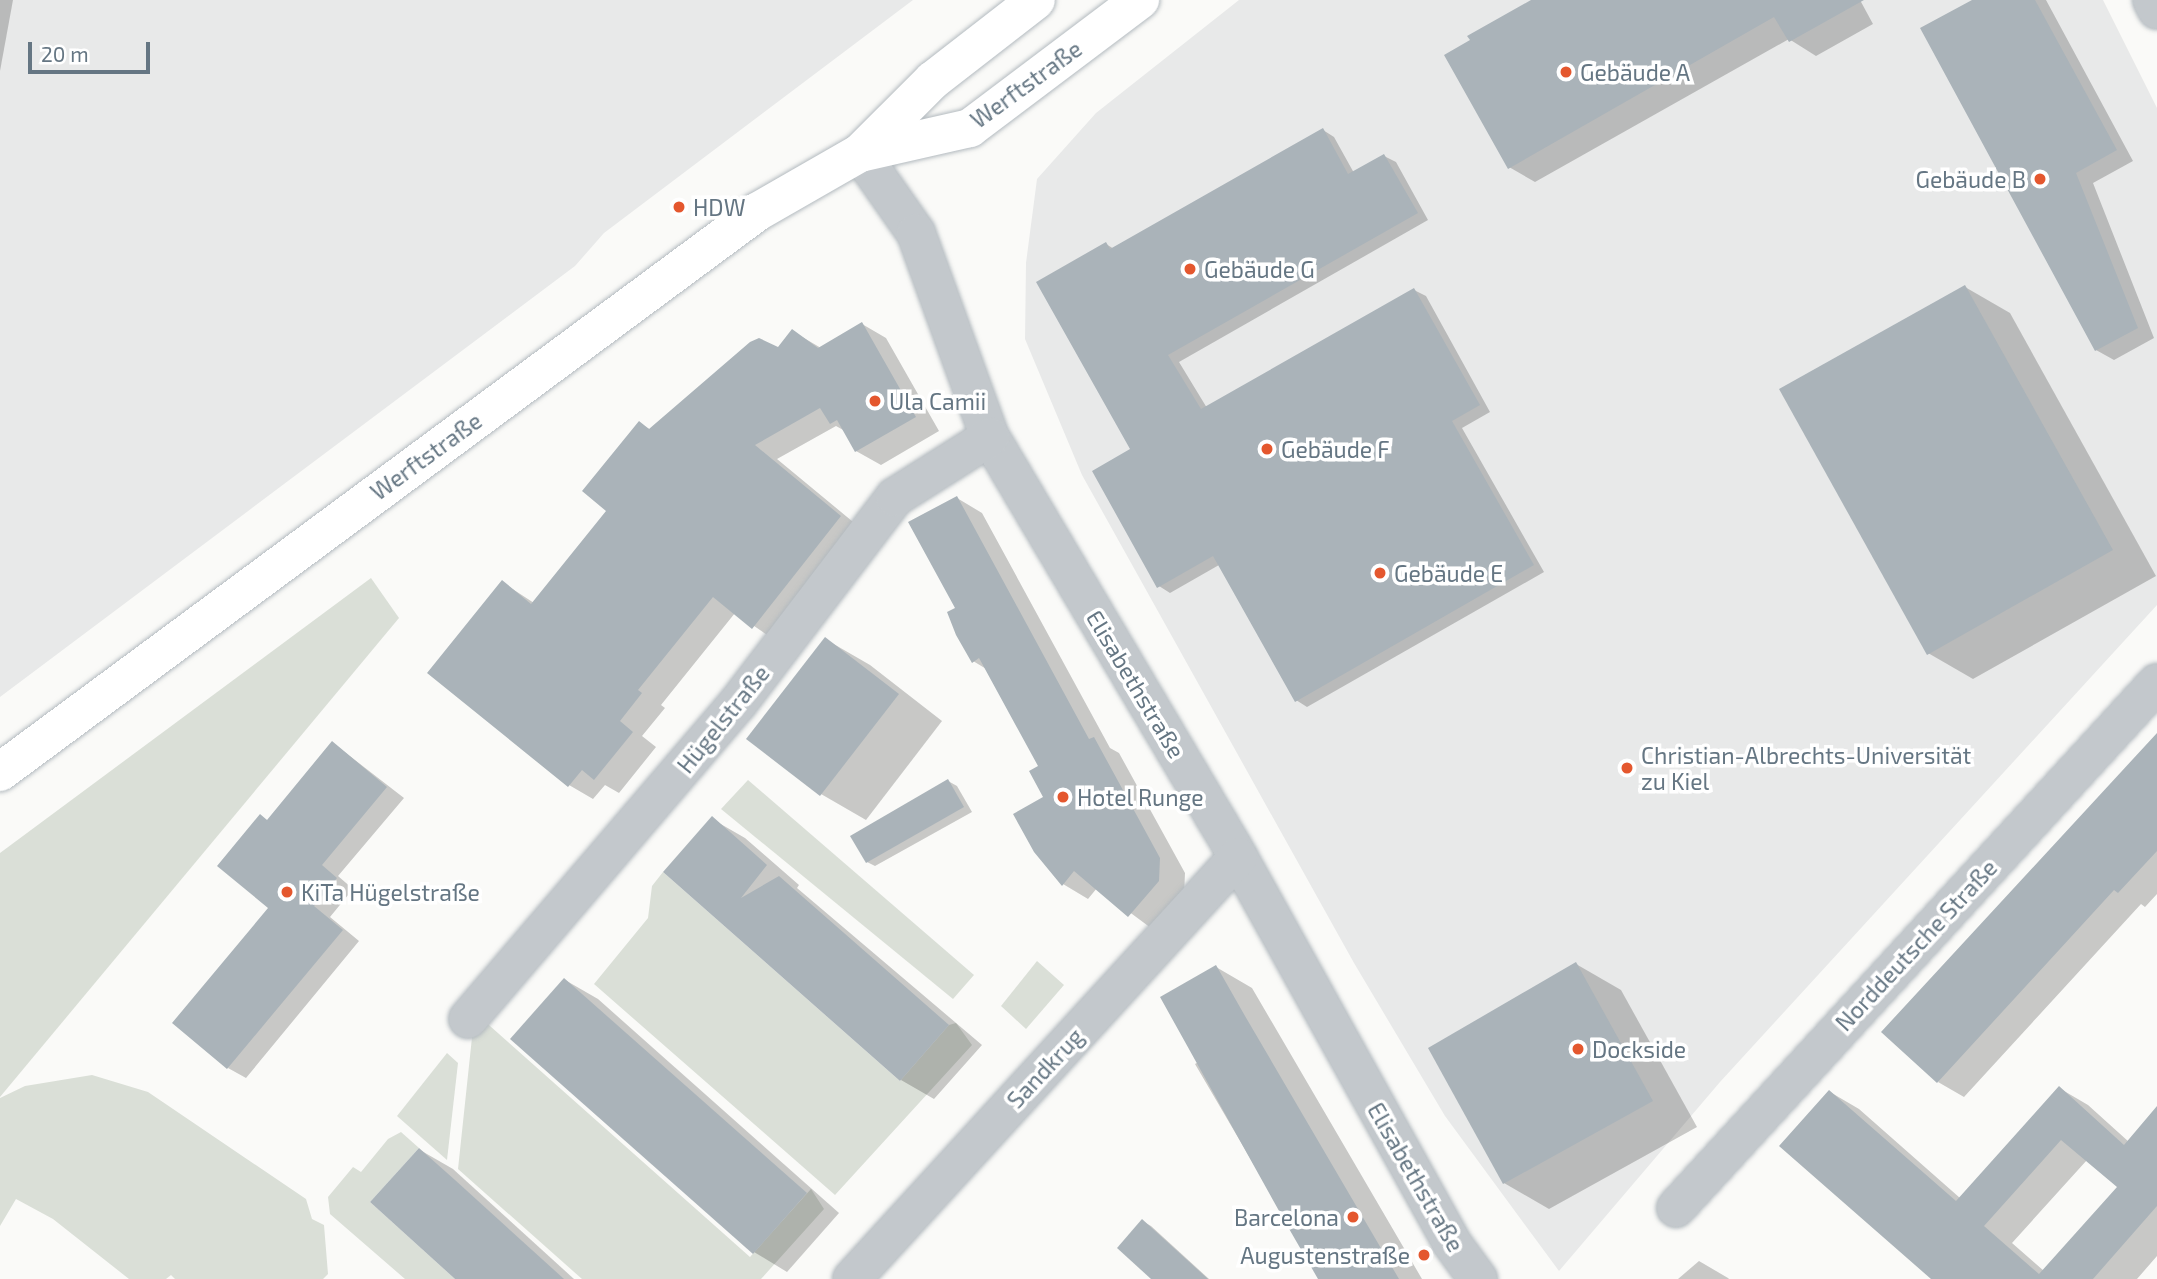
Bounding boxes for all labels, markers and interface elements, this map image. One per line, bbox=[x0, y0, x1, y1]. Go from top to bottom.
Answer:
scale bar bbox=[32, 28, 154, 72]
street label: Werftstraße bbox=[965, 34, 1087, 134]
text: 20 m bbox=[41, 41, 89, 66]
place label: Gebäude A bbox=[1580, 58, 1691, 86]
marker: Gebäude A bbox=[1558, 64, 1574, 80]
place label: Gebäude B bbox=[1915, 165, 2026, 193]
marker: Gebäude B bbox=[2032, 171, 2048, 187]
place label: HDW bbox=[693, 193, 745, 221]
marker: HDW bbox=[671, 199, 687, 215]
place label: Gebäude G bbox=[1204, 255, 1315, 283]
marker: Gebäude G bbox=[1182, 261, 1198, 277]
place label: Ula Camii bbox=[889, 387, 986, 415]
marker: Ula Camii bbox=[867, 393, 883, 409]
street label: Werftstraße bbox=[365, 406, 487, 506]
place label: Gebäude F bbox=[1281, 435, 1390, 463]
marker: Gebäude F bbox=[1259, 441, 1275, 457]
place label: Gebäude E bbox=[1394, 559, 1503, 587]
marker: Gebäude E bbox=[1372, 565, 1388, 581]
street label: Elisabethstraße bbox=[1081, 605, 1191, 763]
street label: Hügelstraße bbox=[671, 660, 775, 778]
place label: Christian-Albrechts-Universität zu Kiel bbox=[1641, 741, 1971, 795]
marker: Christian-Albrechts-Universität zu Kiel bbox=[1619, 760, 1635, 776]
place label: Hotel Runge bbox=[1077, 783, 1204, 811]
marker: Hotel Runge bbox=[1055, 789, 1071, 805]
street label: Norddeutsche Straße bbox=[1830, 854, 2002, 1036]
place label: KiTa Hügelstraße bbox=[301, 878, 480, 906]
marker: KiTa Hügelstraße bbox=[279, 884, 295, 900]
street label: Sandkrug bbox=[1001, 1022, 1089, 1114]
place label: Dockside bbox=[1592, 1035, 1686, 1063]
marker: Dockside bbox=[1570, 1041, 1586, 1057]
street label: Elisabethstraße bbox=[1362, 1098, 1470, 1256]
place label: Barcelona bbox=[1234, 1203, 1339, 1231]
marker: Barcelona bbox=[1345, 1209, 1361, 1225]
place label: Augustenstraße bbox=[1240, 1241, 1410, 1269]
marker: Augustenstraße bbox=[1416, 1247, 1432, 1263]

